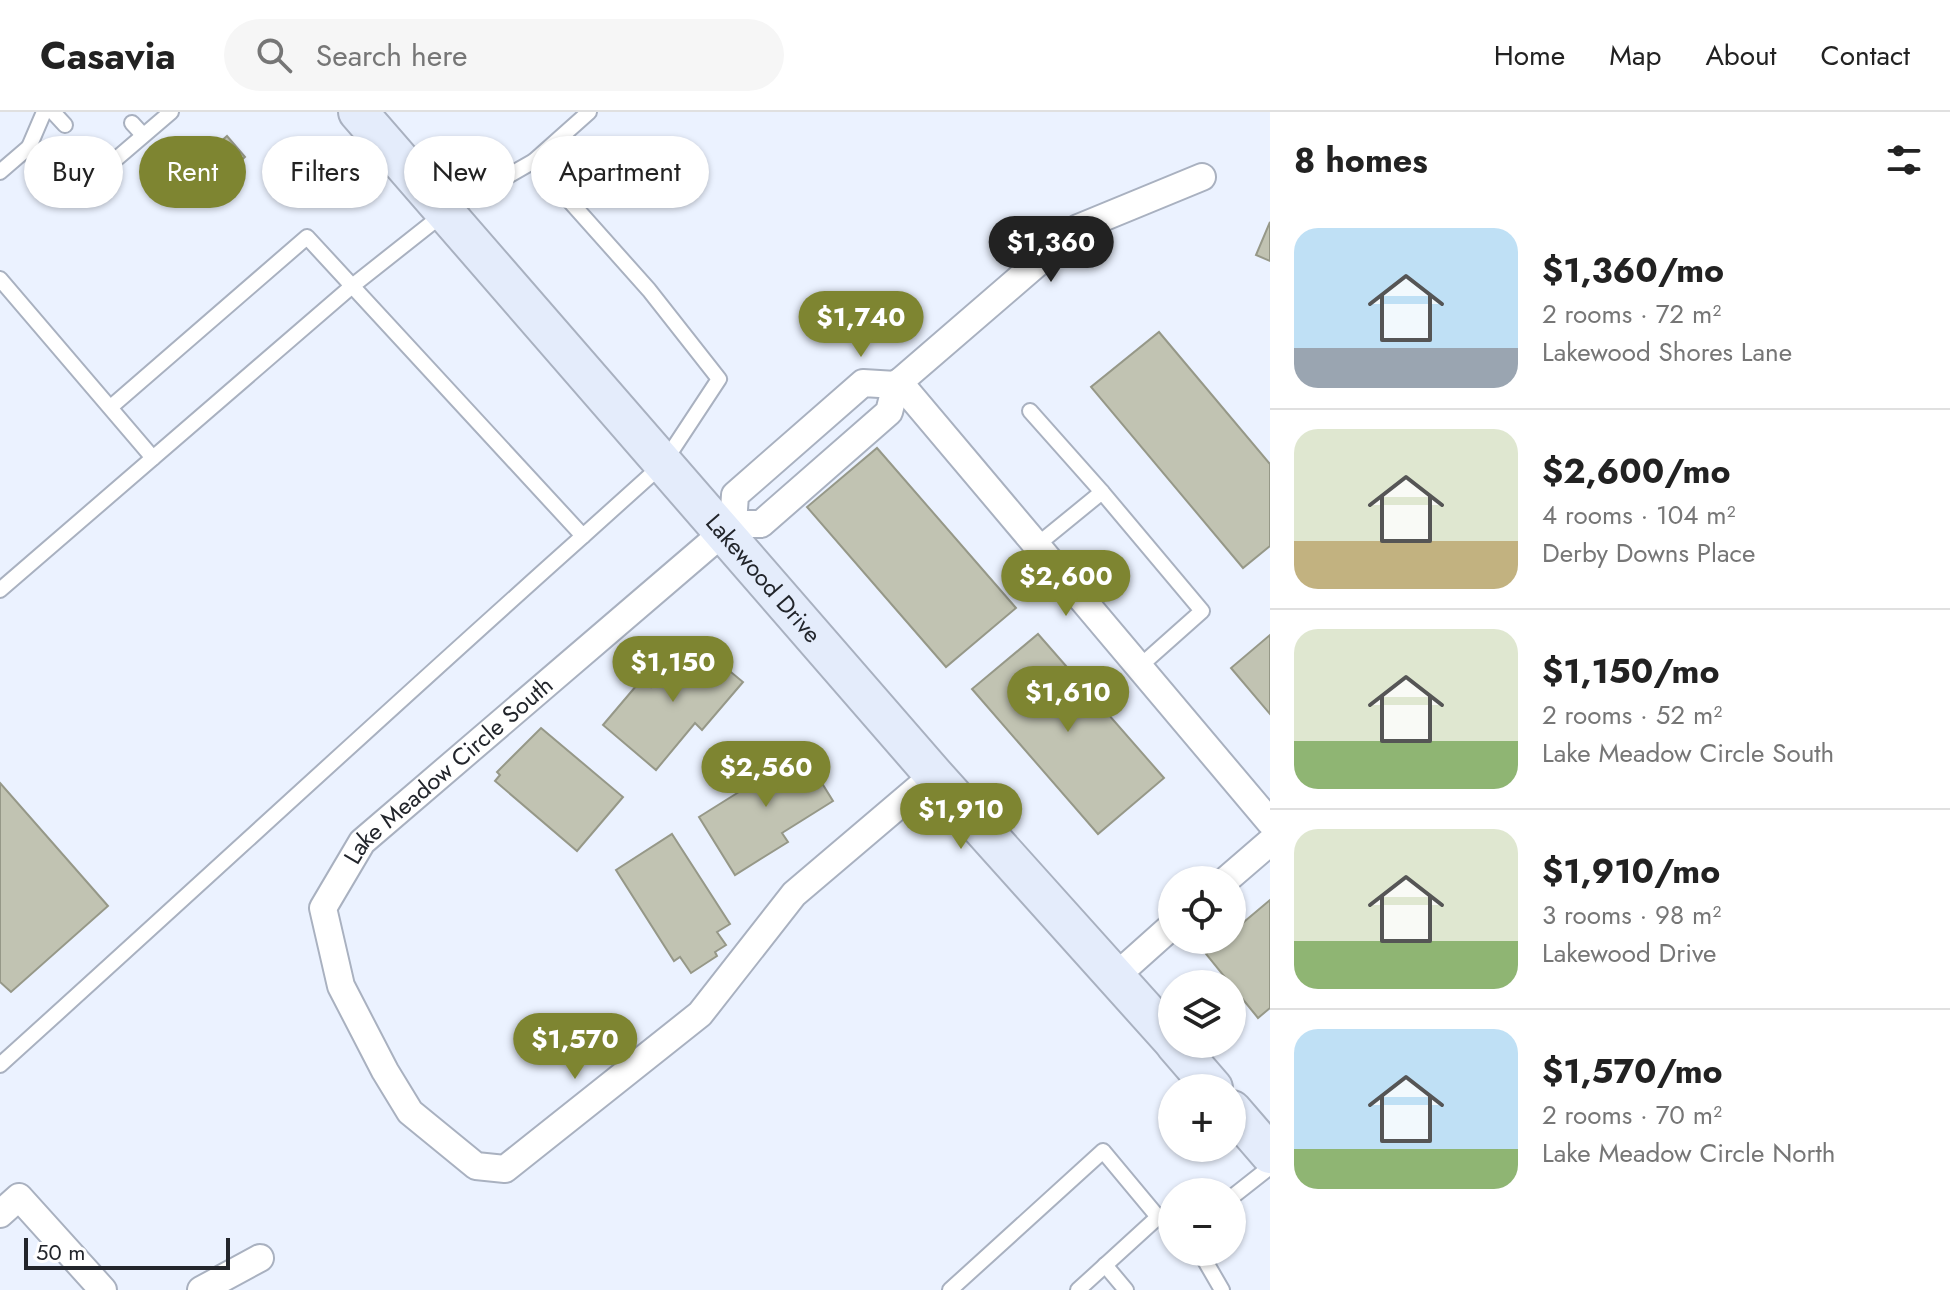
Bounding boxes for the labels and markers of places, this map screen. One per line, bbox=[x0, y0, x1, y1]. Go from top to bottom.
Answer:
pin: $1,360 bbox=[986, 216, 1116, 284]
pin: $1,740 bbox=[796, 291, 926, 359]
pin: $2,600 bbox=[1001, 550, 1131, 618]
pin: $1,150 bbox=[608, 636, 738, 704]
pin: $1,610 bbox=[1003, 666, 1133, 734]
pin: $2,560 bbox=[701, 741, 831, 809]
pin: $1,910 bbox=[896, 783, 1026, 851]
pin: $1,570 bbox=[510, 1013, 640, 1081]

